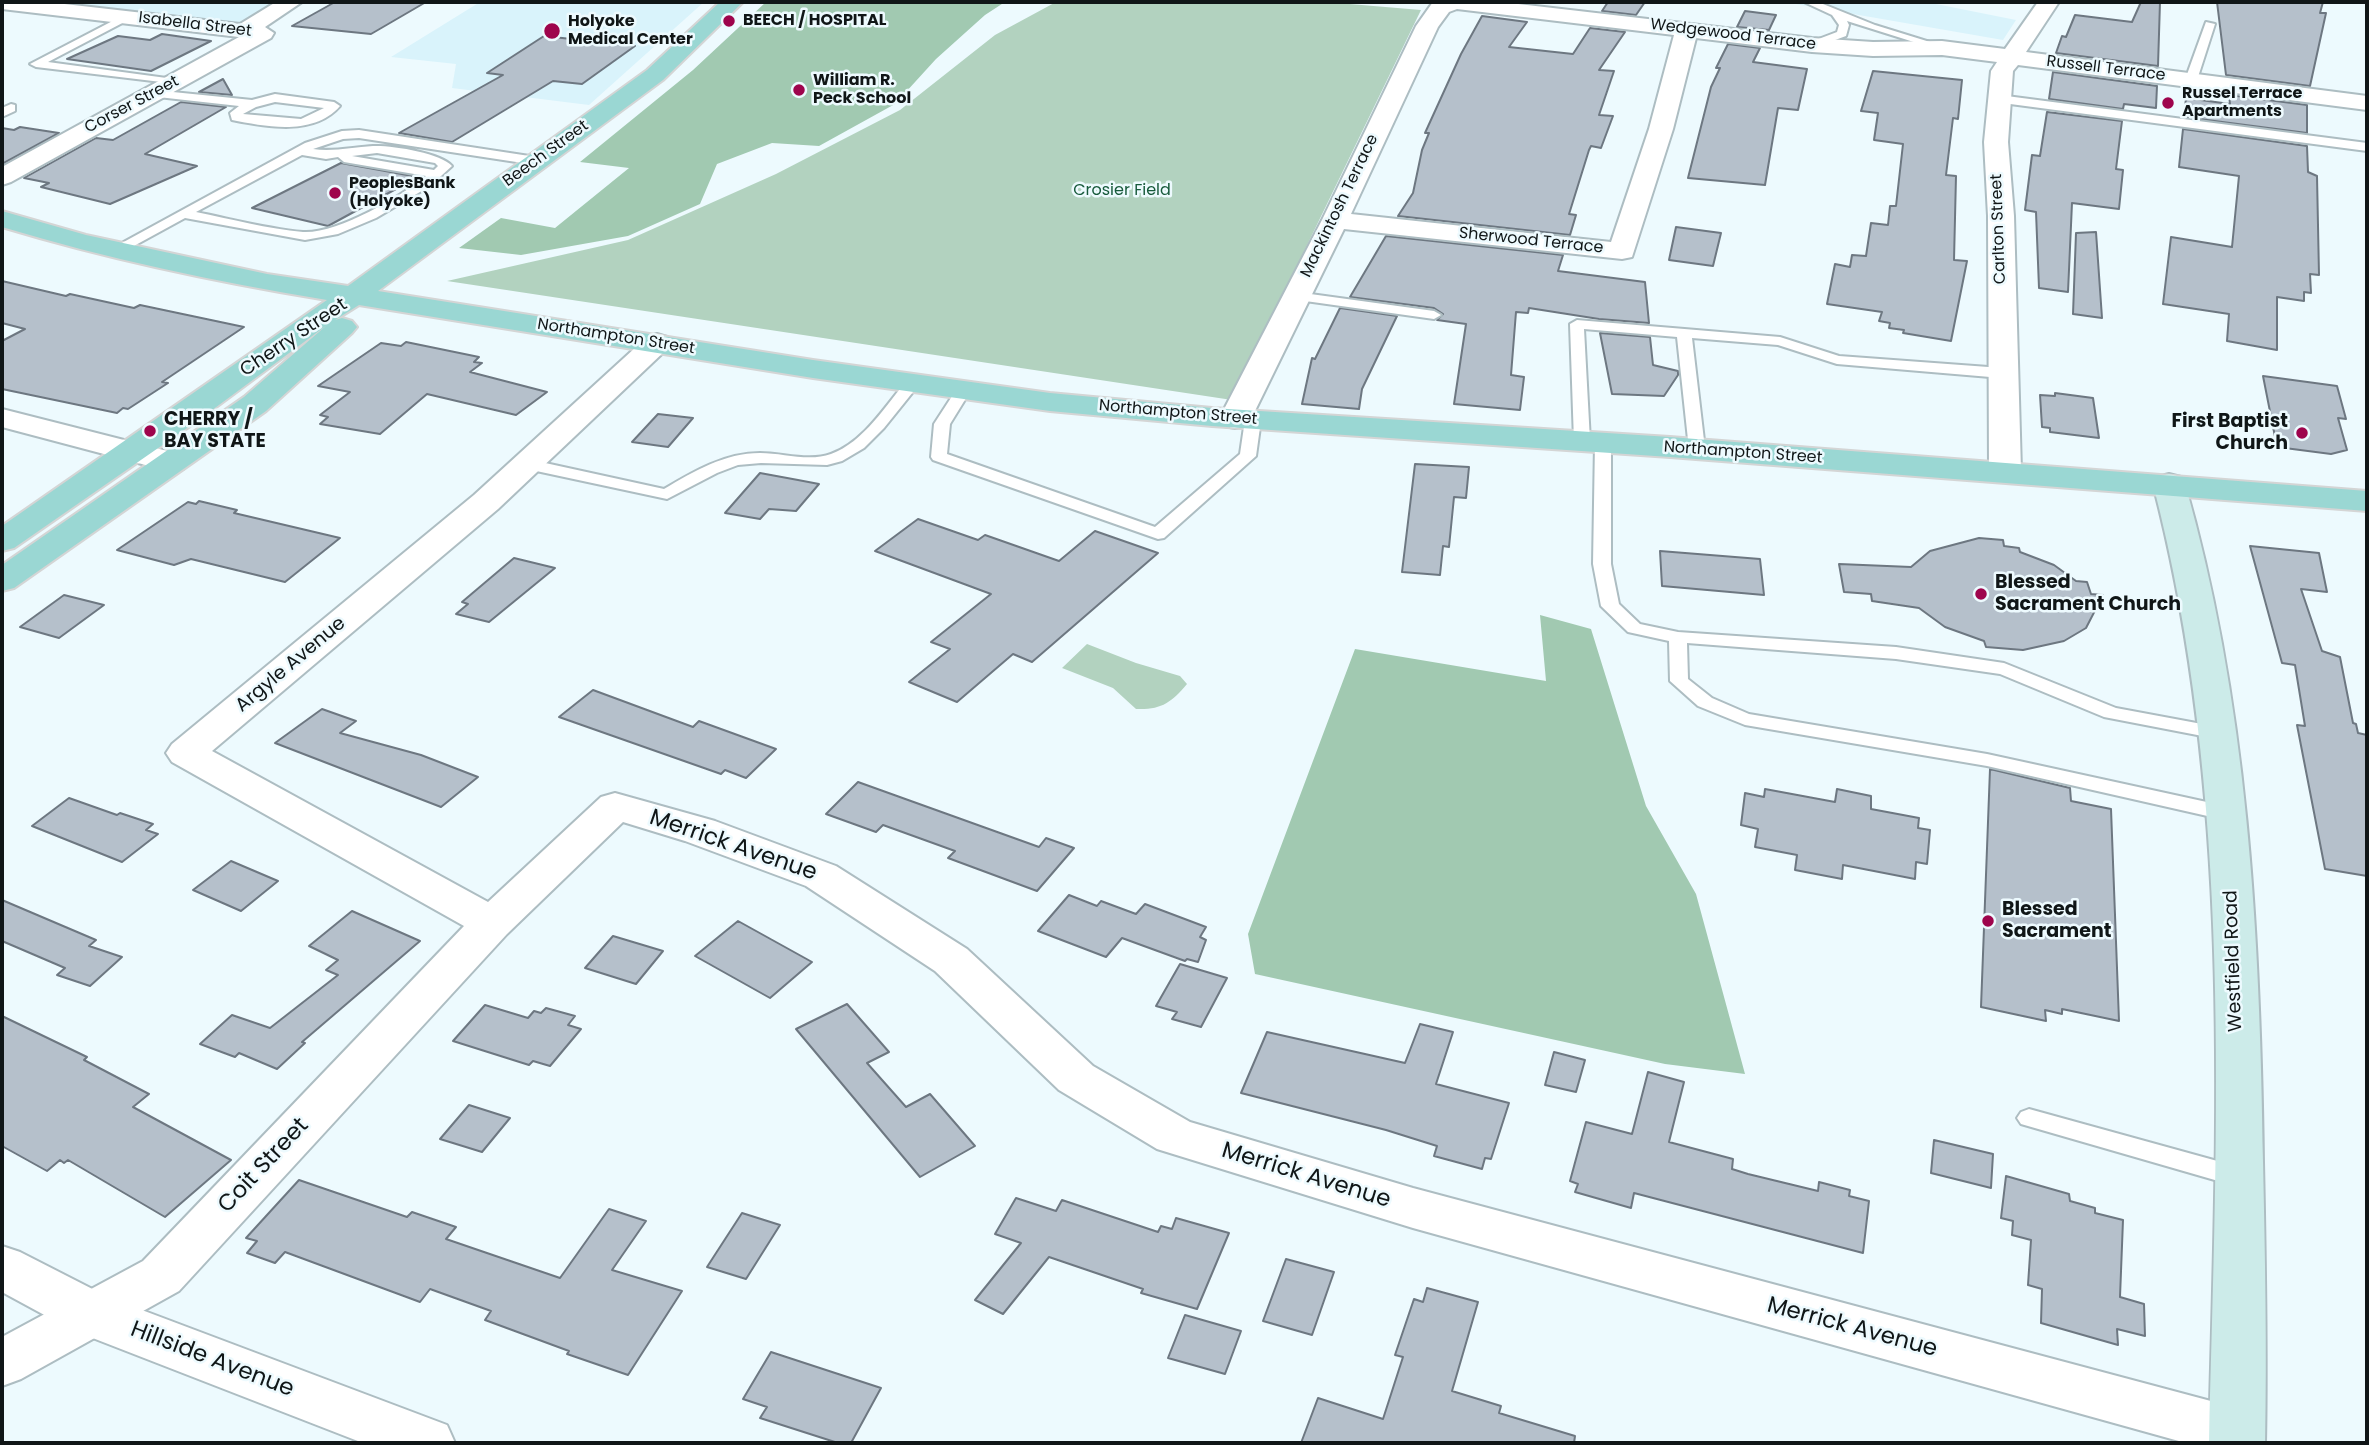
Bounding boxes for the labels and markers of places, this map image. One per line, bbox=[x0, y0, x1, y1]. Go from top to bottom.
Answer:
place label: BEECH / HOSPITAL bbox=[743, 11, 886, 31]
place label: Holyoke Medical Center bbox=[568, 12, 693, 50]
marker: BEECH / HOSPITAL bbox=[721, 13, 737, 29]
marker: Holyoke Medical Center bbox=[542, 21, 562, 41]
place label: William R. Peck School bbox=[813, 71, 911, 109]
marker: William R. Peck School bbox=[791, 82, 807, 98]
place label: Russel Terrace Apartments bbox=[2182, 84, 2302, 122]
marker: Russel Terrace Apartments bbox=[2160, 95, 2176, 111]
place label: PeoplesBank (Holyoke) bbox=[349, 174, 455, 212]
marker: PeoplesBank (Holyoke) bbox=[327, 185, 343, 201]
place label: CHERRY / BAY STATE bbox=[164, 409, 266, 453]
place label: First Baptist Church bbox=[2172, 411, 2288, 455]
marker: CHERRY / BAY STATE bbox=[142, 423, 158, 439]
marker: First Baptist Church bbox=[2294, 425, 2310, 441]
place label: Blessed Sacrament Church bbox=[1995, 572, 2181, 616]
marker: Blessed Sacrament Church bbox=[1973, 586, 1989, 602]
place label: Blessed Sacrament bbox=[2002, 899, 2111, 943]
marker: Blessed Sacrament bbox=[1980, 913, 1996, 929]

